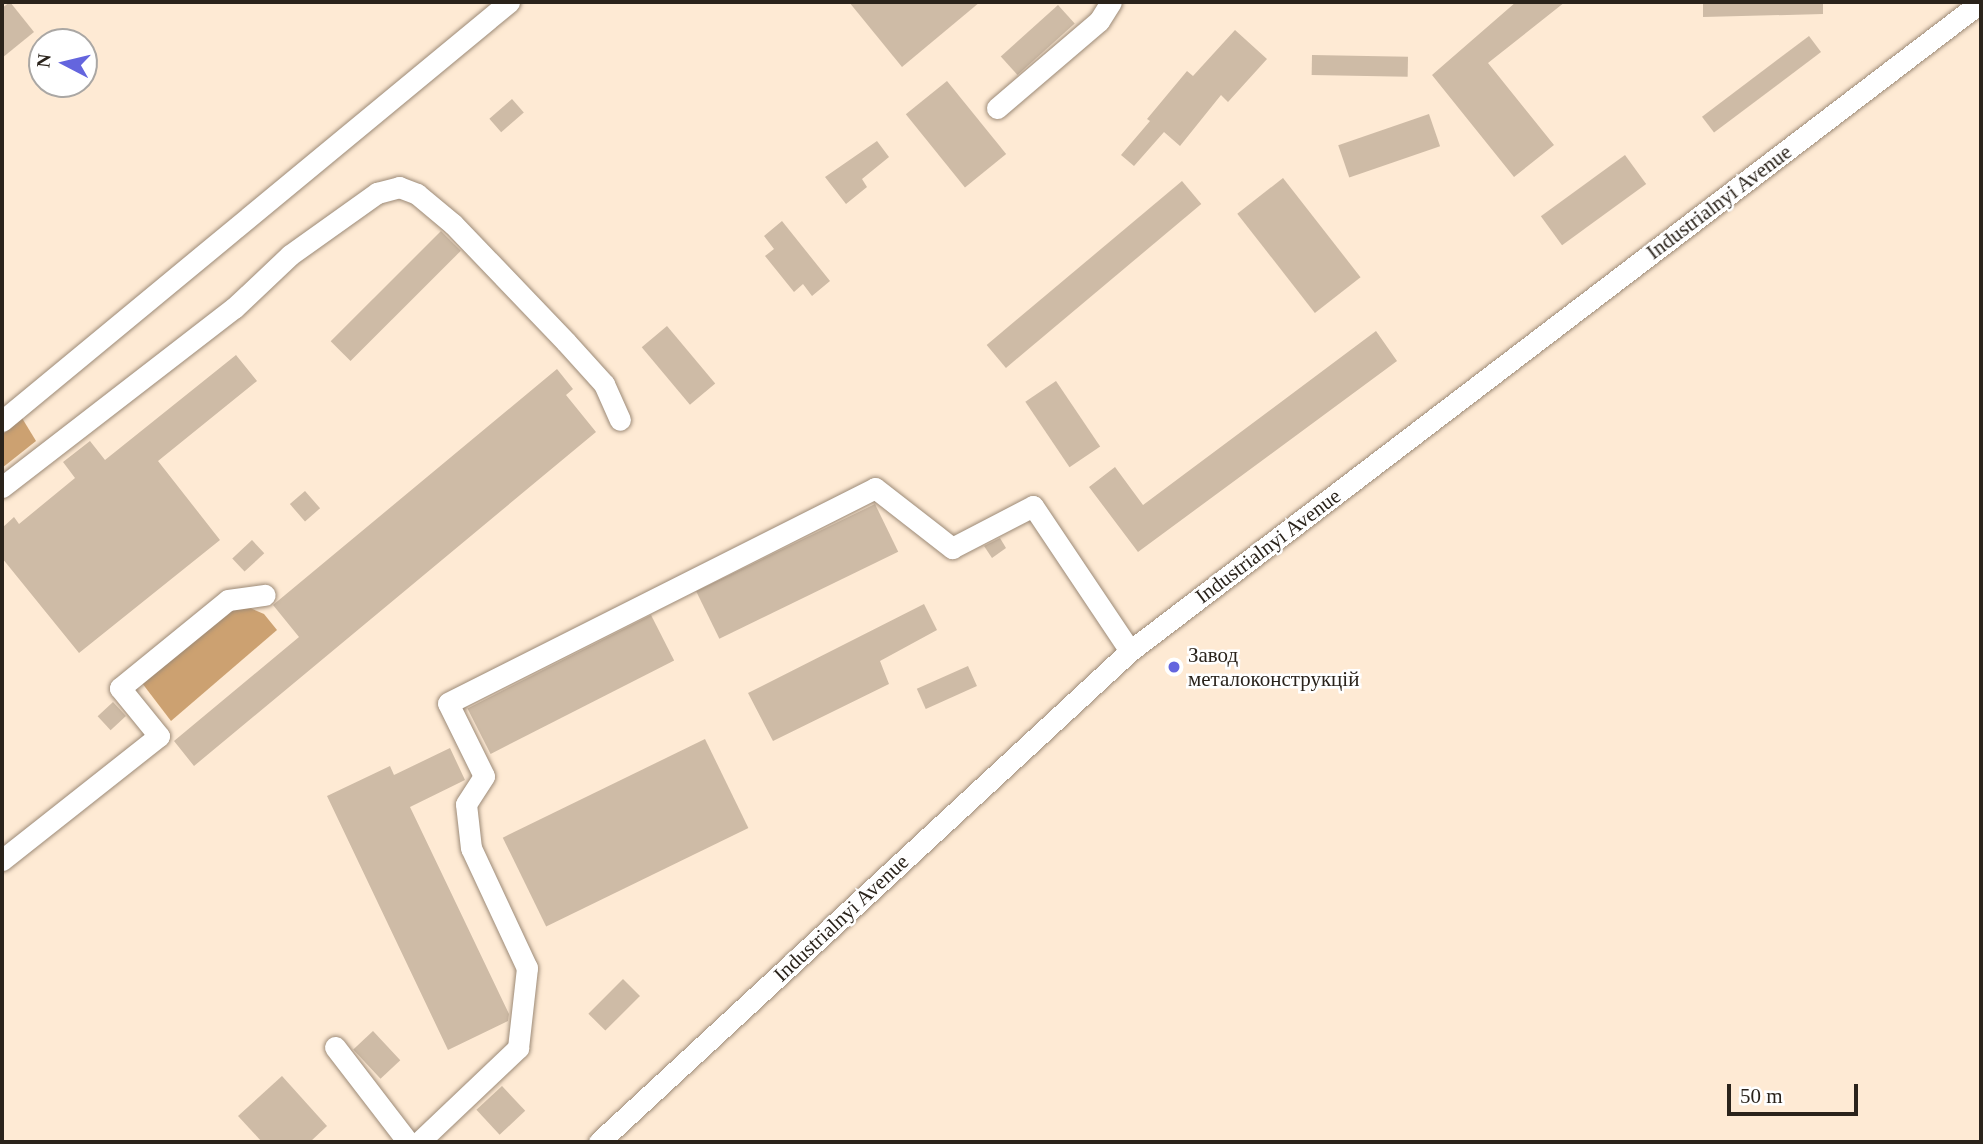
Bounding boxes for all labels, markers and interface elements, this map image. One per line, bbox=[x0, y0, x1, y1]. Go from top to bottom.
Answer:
north arrow bbox=[28, 28, 98, 98]
text: N bbox=[32, 53, 55, 69]
street label: Industrialnyi Avenue bbox=[1641, 139, 1797, 265]
street label: Industrialnyi Avenue bbox=[1190, 483, 1346, 609]
place label: Завод металоконструкцій bbox=[1188, 642, 1359, 692]
marker: Завод металоконструкцій bbox=[1166, 659, 1182, 675]
street label: Industrialnyi Avenue bbox=[768, 849, 914, 987]
scale bar bbox=[1731, 1070, 1862, 1114]
text: 50 m bbox=[1740, 1084, 1783, 1108]

